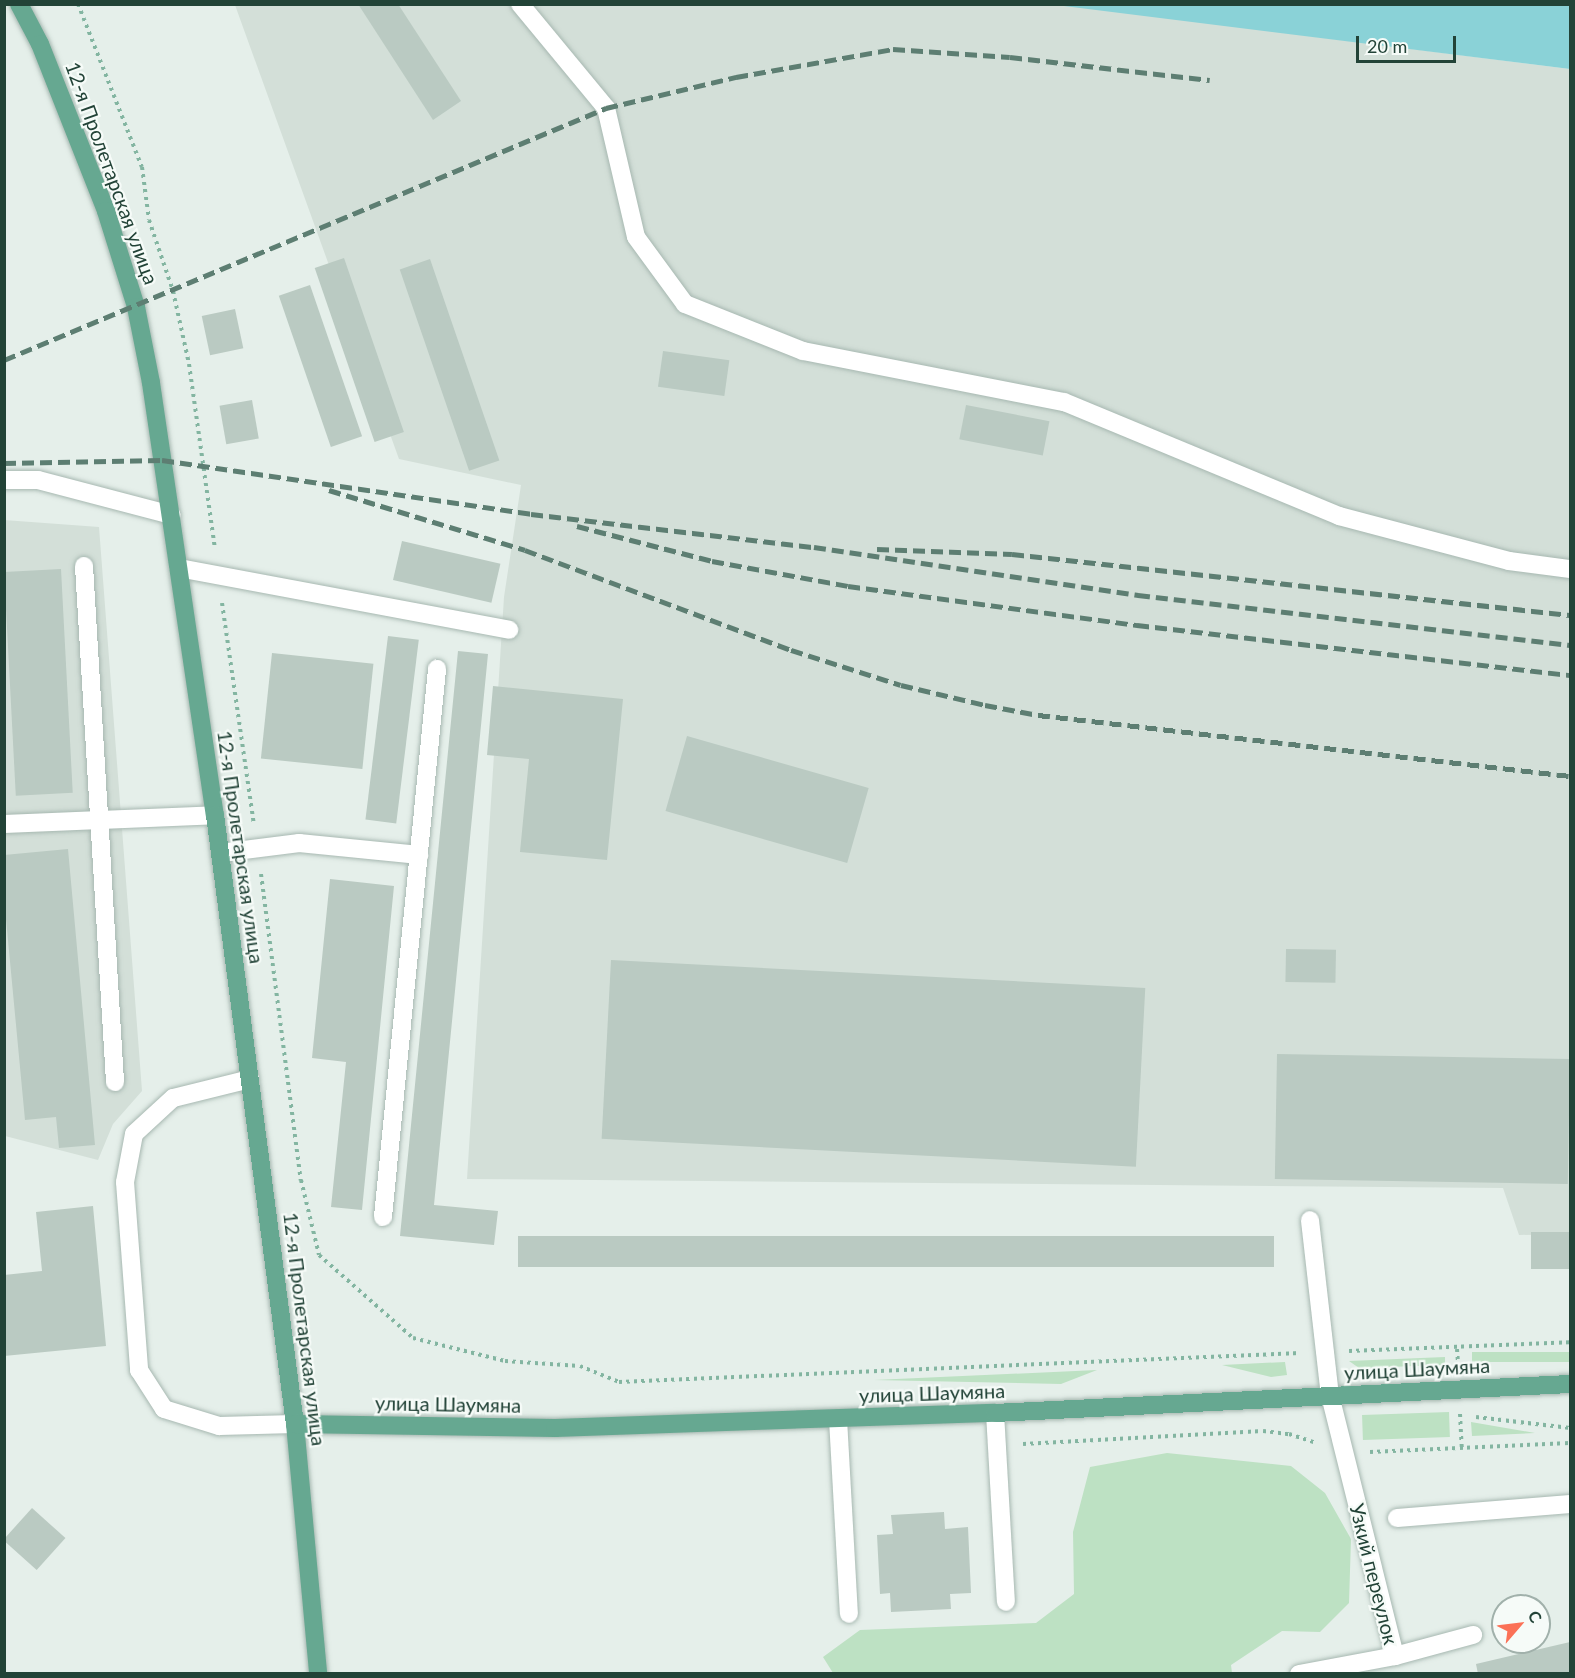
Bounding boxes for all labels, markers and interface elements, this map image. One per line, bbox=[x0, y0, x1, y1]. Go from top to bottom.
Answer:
scale bar bbox=[1359, 24, 1460, 62]
text: 20 m bbox=[1367, 35, 1407, 57]
street label: 12-я Пролетарская улица bbox=[61, 58, 163, 288]
street label: 12-я Пролетарская улица bbox=[213, 729, 269, 965]
street label: 12-я Пролетарская улица bbox=[279, 1211, 331, 1447]
street label: улица Шаумяна bbox=[1343, 1353, 1491, 1385]
street label: улица Шаумяна bbox=[859, 1378, 1005, 1408]
street label: улица Шаумяна bbox=[375, 1391, 521, 1417]
street label: Узкий переулок bbox=[1345, 1501, 1403, 1647]
north arrow bbox=[1491, 1594, 1551, 1654]
text: С bbox=[1525, 1607, 1546, 1625]

